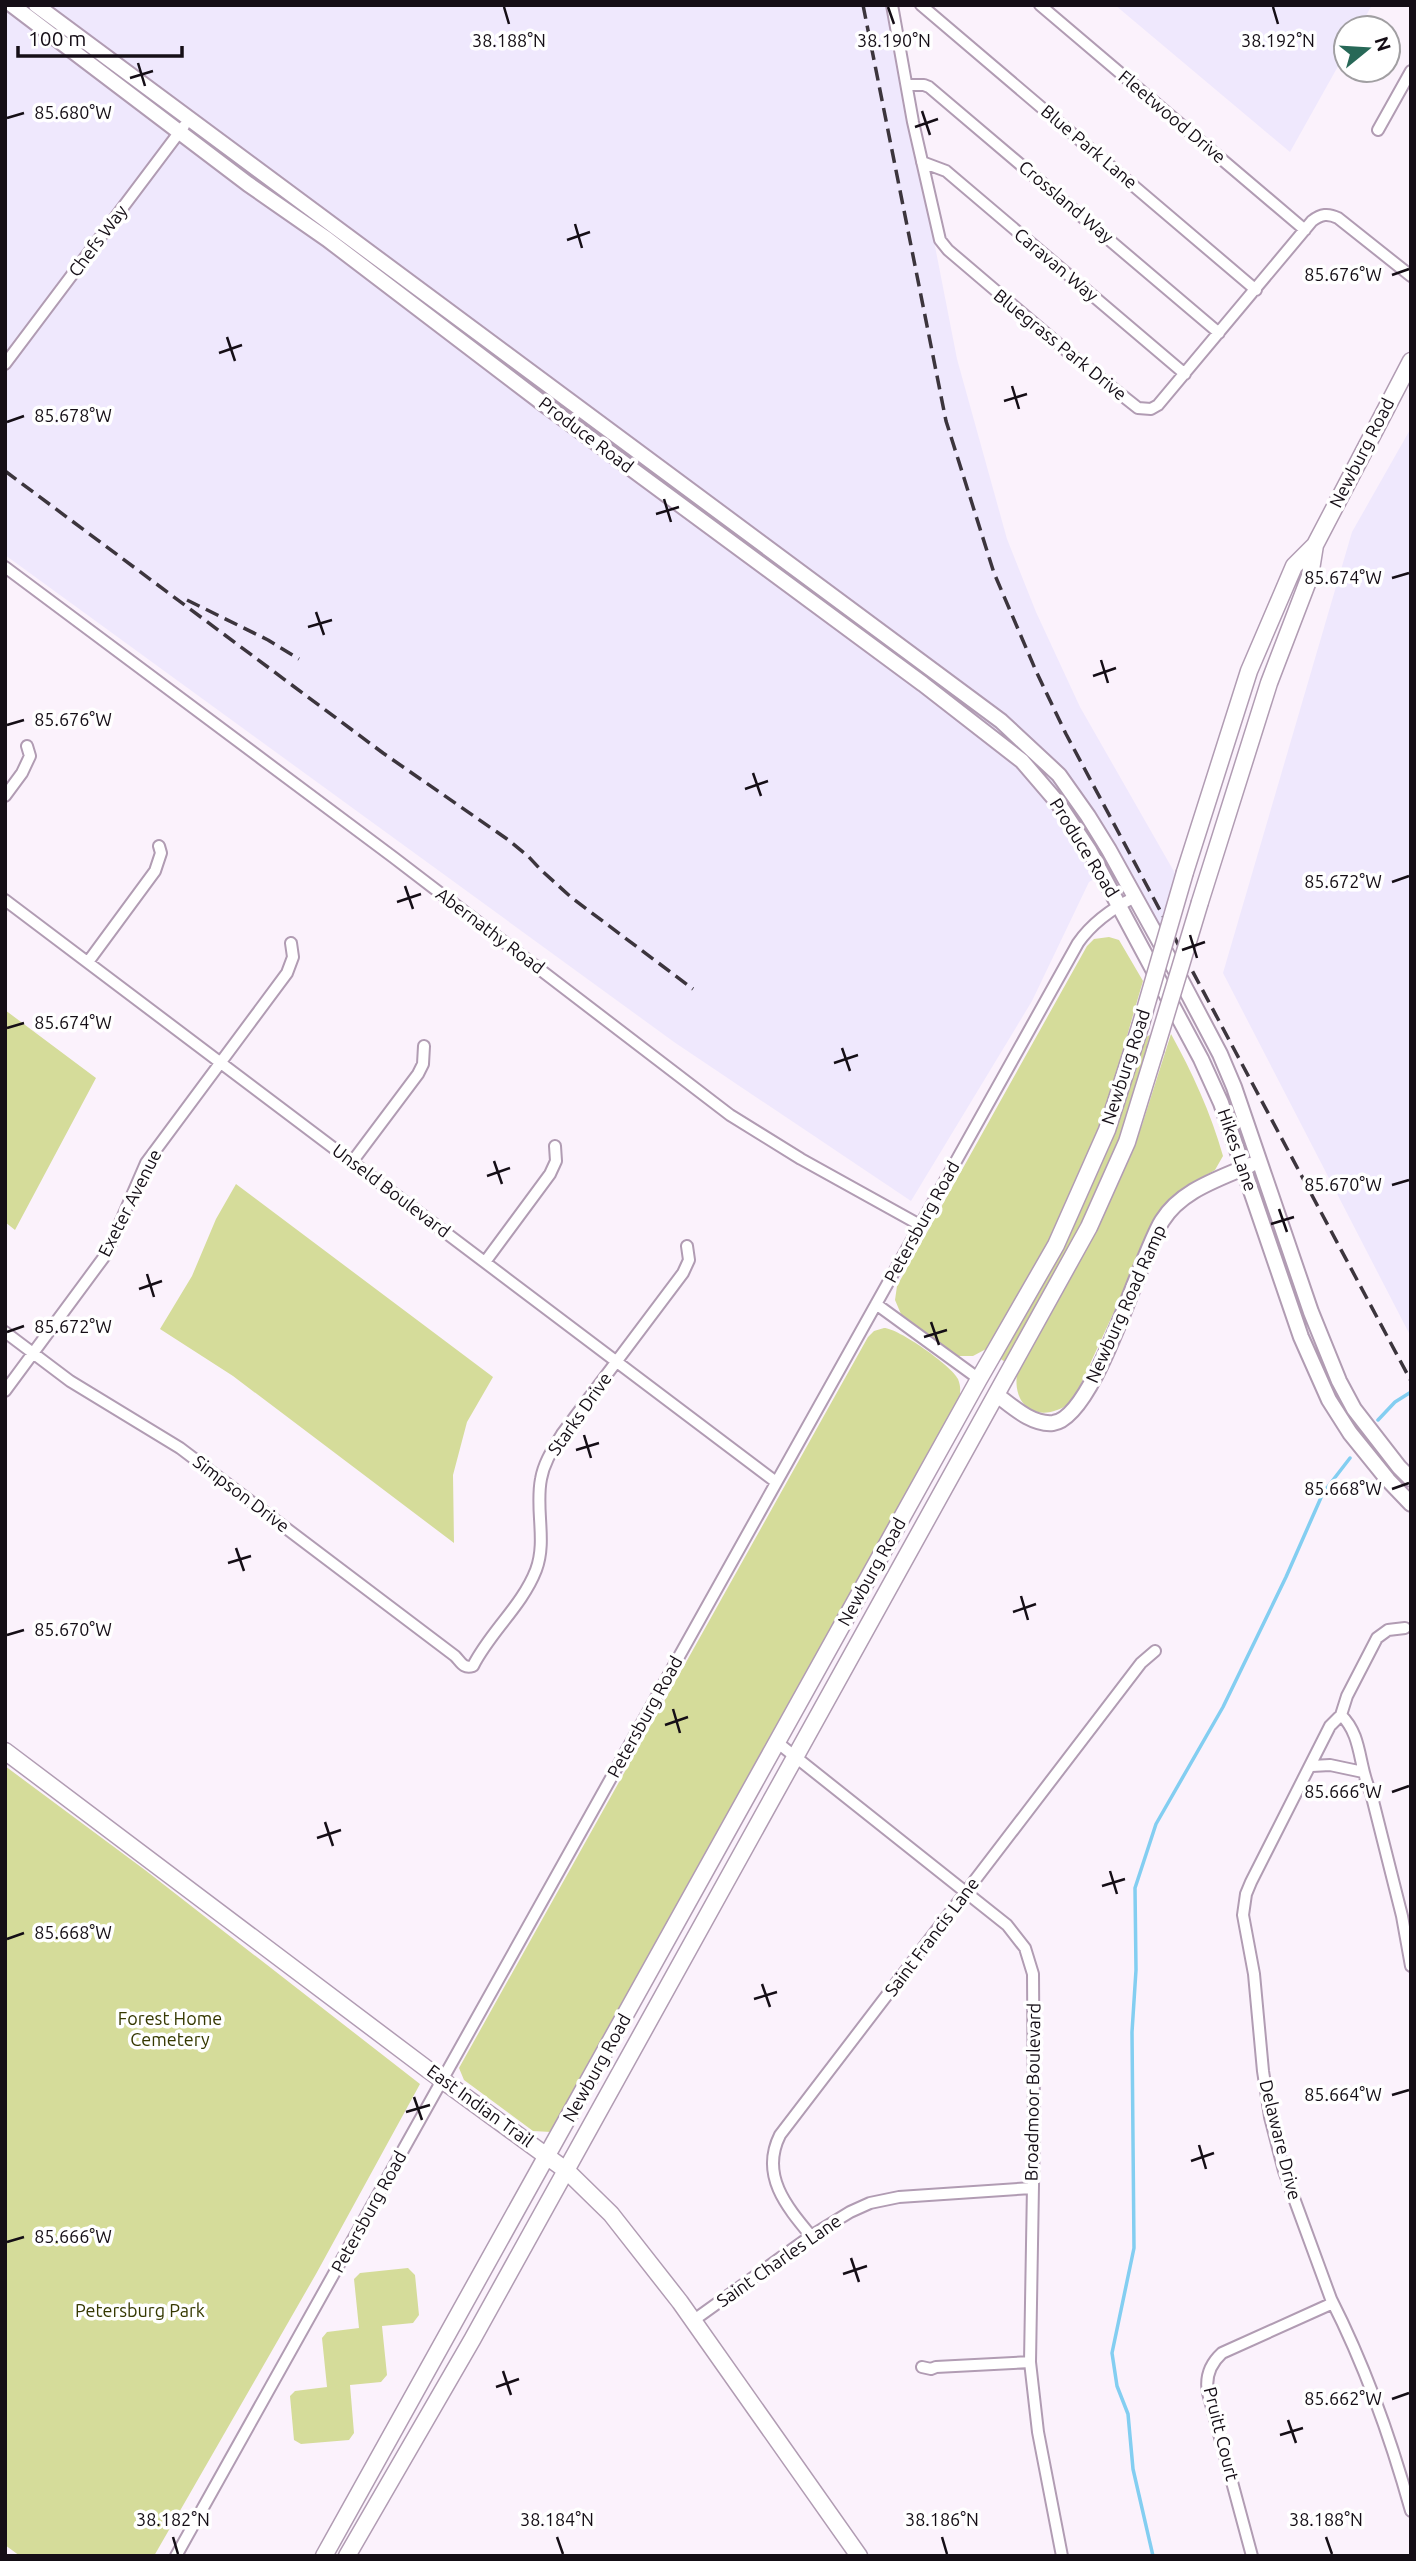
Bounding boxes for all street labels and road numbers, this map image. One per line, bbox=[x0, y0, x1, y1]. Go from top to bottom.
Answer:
street label: Fleetwood Drive bbox=[1115, 66, 1230, 167]
street label: Blue Park Lane bbox=[1038, 100, 1142, 192]
street label: Crossland Way bbox=[1015, 156, 1118, 247]
street label: Chefs Way bbox=[64, 200, 131, 280]
street label: Caravan Way bbox=[1011, 223, 1103, 305]
street label: Bluegrass Park Drive bbox=[990, 285, 1131, 404]
street label: Produce Road bbox=[536, 392, 638, 476]
street label: Newburg Road bbox=[1325, 394, 1397, 511]
street label: Produce Road bbox=[1046, 794, 1123, 901]
street label: Abernathy Road bbox=[433, 883, 549, 977]
street label: Newburg Road bbox=[1097, 1006, 1153, 1127]
street label: Hikes Lane bbox=[1214, 1106, 1261, 1194]
street label: Unseld Boulevard bbox=[329, 1140, 454, 1241]
street label: Exeter Avenue bbox=[93, 1146, 165, 1260]
street label: Petersburg Road bbox=[880, 1157, 963, 1286]
street label: Newburg Road Ramp bbox=[1081, 1221, 1169, 1386]
street label: Starks Drive bbox=[543, 1368, 615, 1459]
street label: Simpson Drive bbox=[190, 1451, 294, 1536]
street label: Newburg Road bbox=[833, 1514, 909, 1629]
street label: Petersburg Road bbox=[603, 1652, 686, 1781]
street label: Saint Francis Lane bbox=[880, 1873, 982, 2000]
street label: Broadmoor Boulevard bbox=[1020, 2003, 1044, 2181]
street label: Newburg Road bbox=[558, 2010, 634, 2125]
street label: East Indian Trail bbox=[424, 2060, 538, 2151]
street label: Delaware Drive bbox=[1256, 2078, 1306, 2202]
street label: Petersburg Road bbox=[327, 2147, 410, 2276]
street label: Saint Charles Lane bbox=[712, 2210, 844, 2311]
street label: Pruitt Court bbox=[1201, 2385, 1243, 2483]

